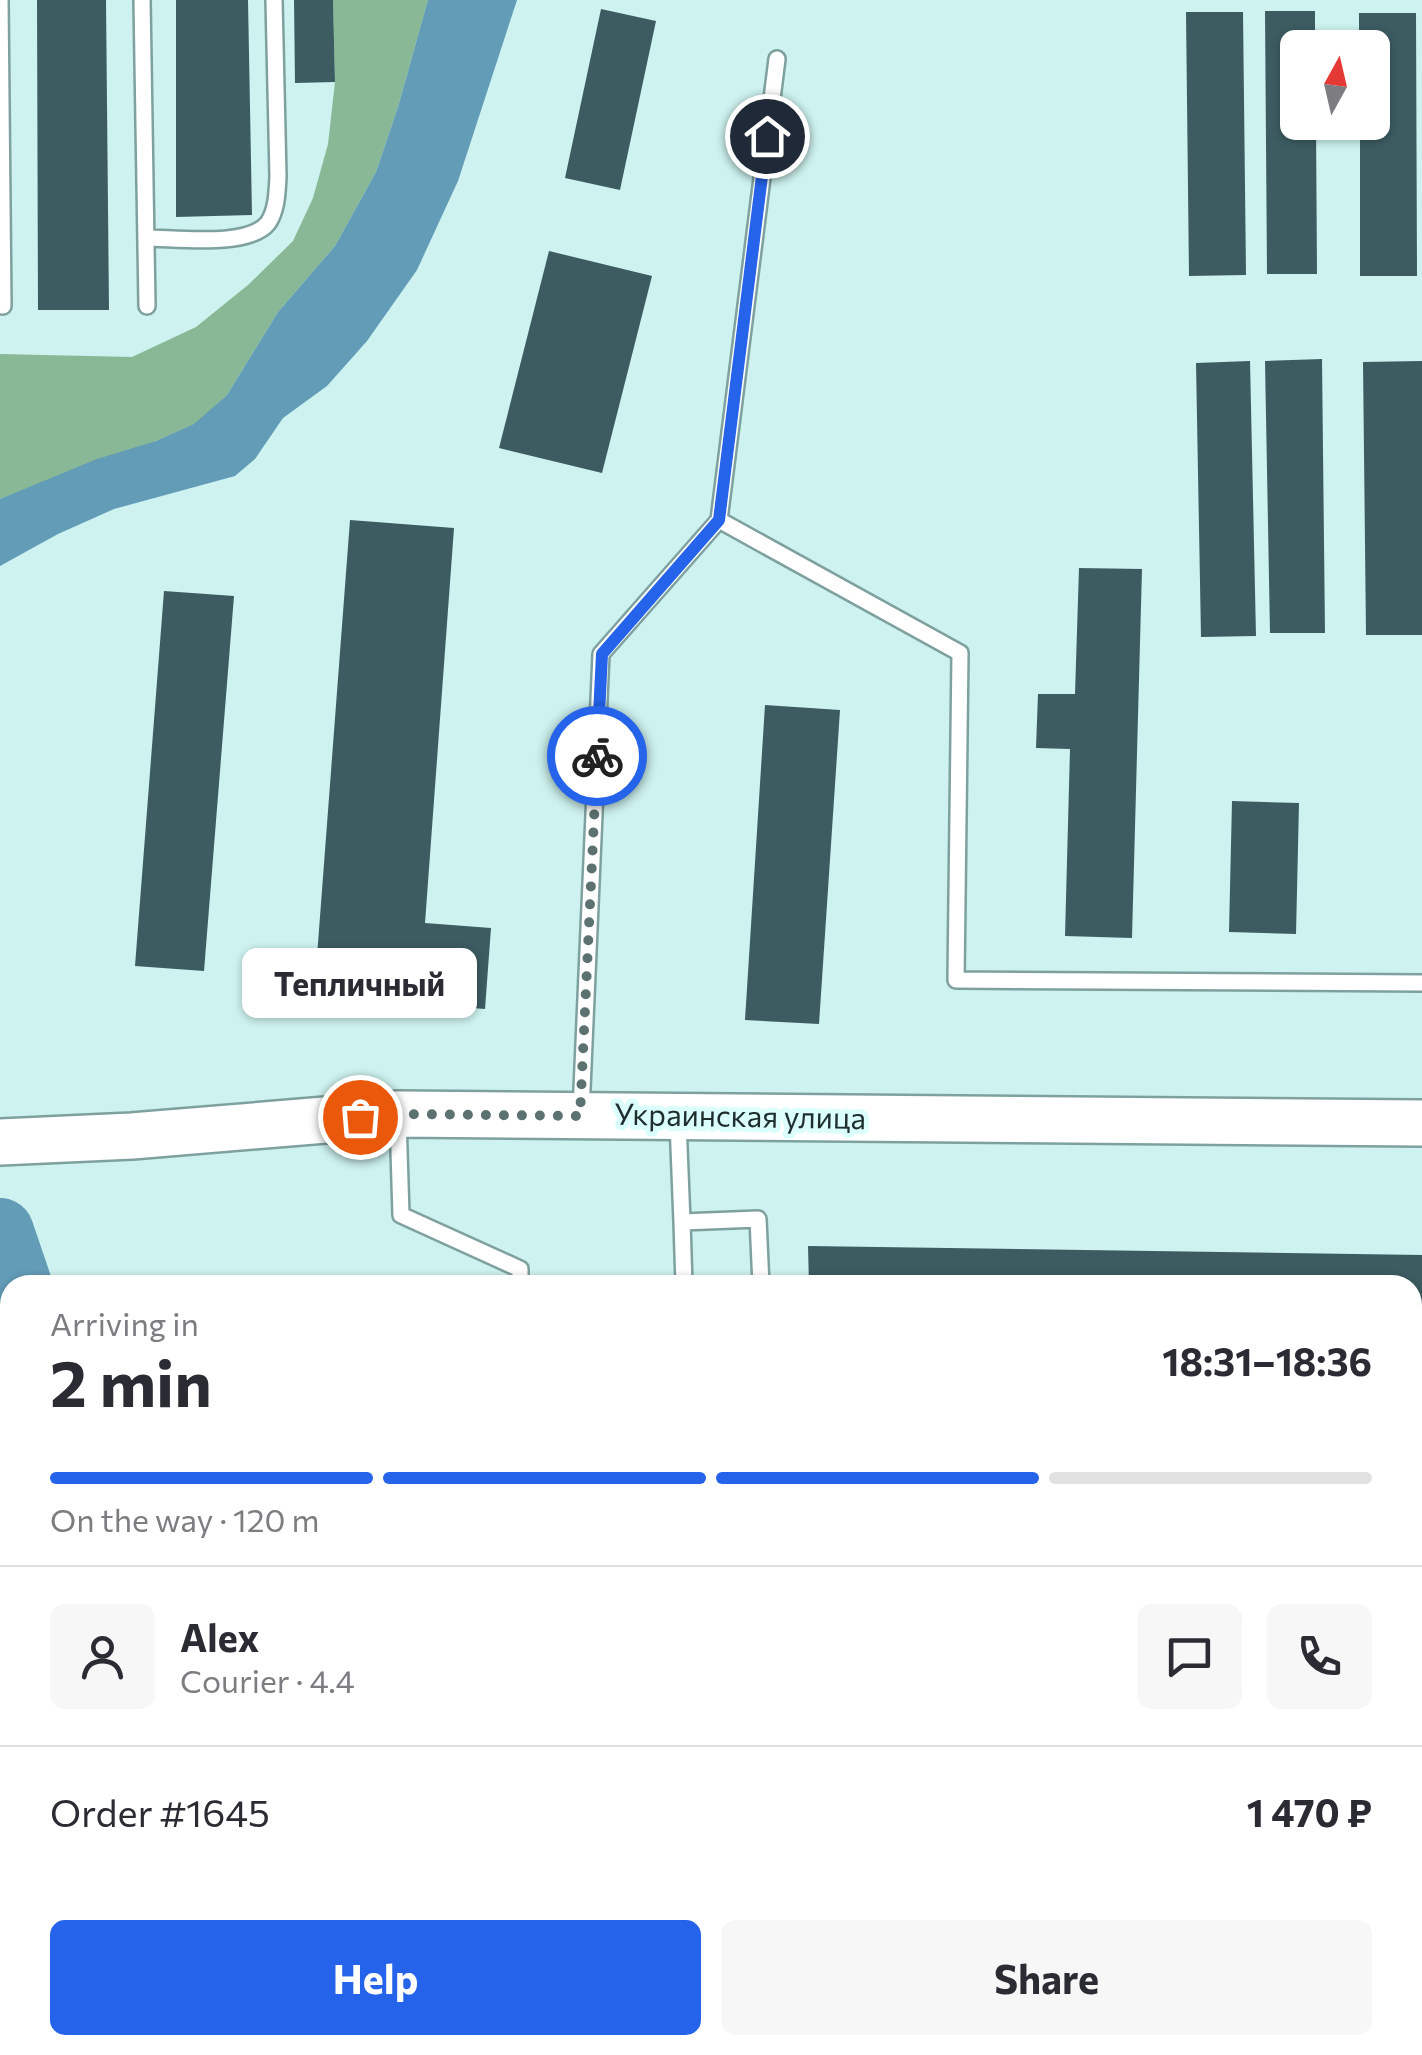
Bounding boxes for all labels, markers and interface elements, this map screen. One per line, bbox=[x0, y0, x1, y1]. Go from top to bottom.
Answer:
north arrow bbox=[1280, 30, 1390, 140]
map controls bbox=[1280, 30, 1390, 140]
pin bbox=[725, 94, 810, 179]
icon: home bbox=[740, 109, 795, 164]
courier bbox=[547, 706, 647, 806]
icon: bike bbox=[570, 729, 625, 784]
callout: Тепличный bbox=[242, 947, 478, 1017]
text: Тепличный bbox=[274, 963, 445, 1003]
pin bbox=[318, 1075, 403, 1160]
icon: bag bbox=[333, 1090, 388, 1145]
street label: Украинская улица bbox=[614, 1094, 866, 1135]
text: Arriving in bbox=[50, 1303, 199, 1343]
text: 18:31–18:36 bbox=[1162, 1337, 1372, 1384]
text: 2 min bbox=[50, 1341, 212, 1420]
text: On the way · 120 m bbox=[50, 1499, 319, 1539]
button: person bbox=[50, 1604, 155, 1709]
button: chat bbox=[1137, 1604, 1242, 1709]
button: phone bbox=[1267, 1604, 1372, 1709]
text: Alex bbox=[180, 1613, 259, 1660]
text: Courier · 4.4 bbox=[180, 1660, 355, 1700]
text: Order #1645 bbox=[50, 1788, 270, 1835]
text: 1 470 ₽ bbox=[1247, 1788, 1372, 1835]
button: Help bbox=[50, 1920, 701, 2035]
button: Share bbox=[721, 1920, 1372, 2035]

